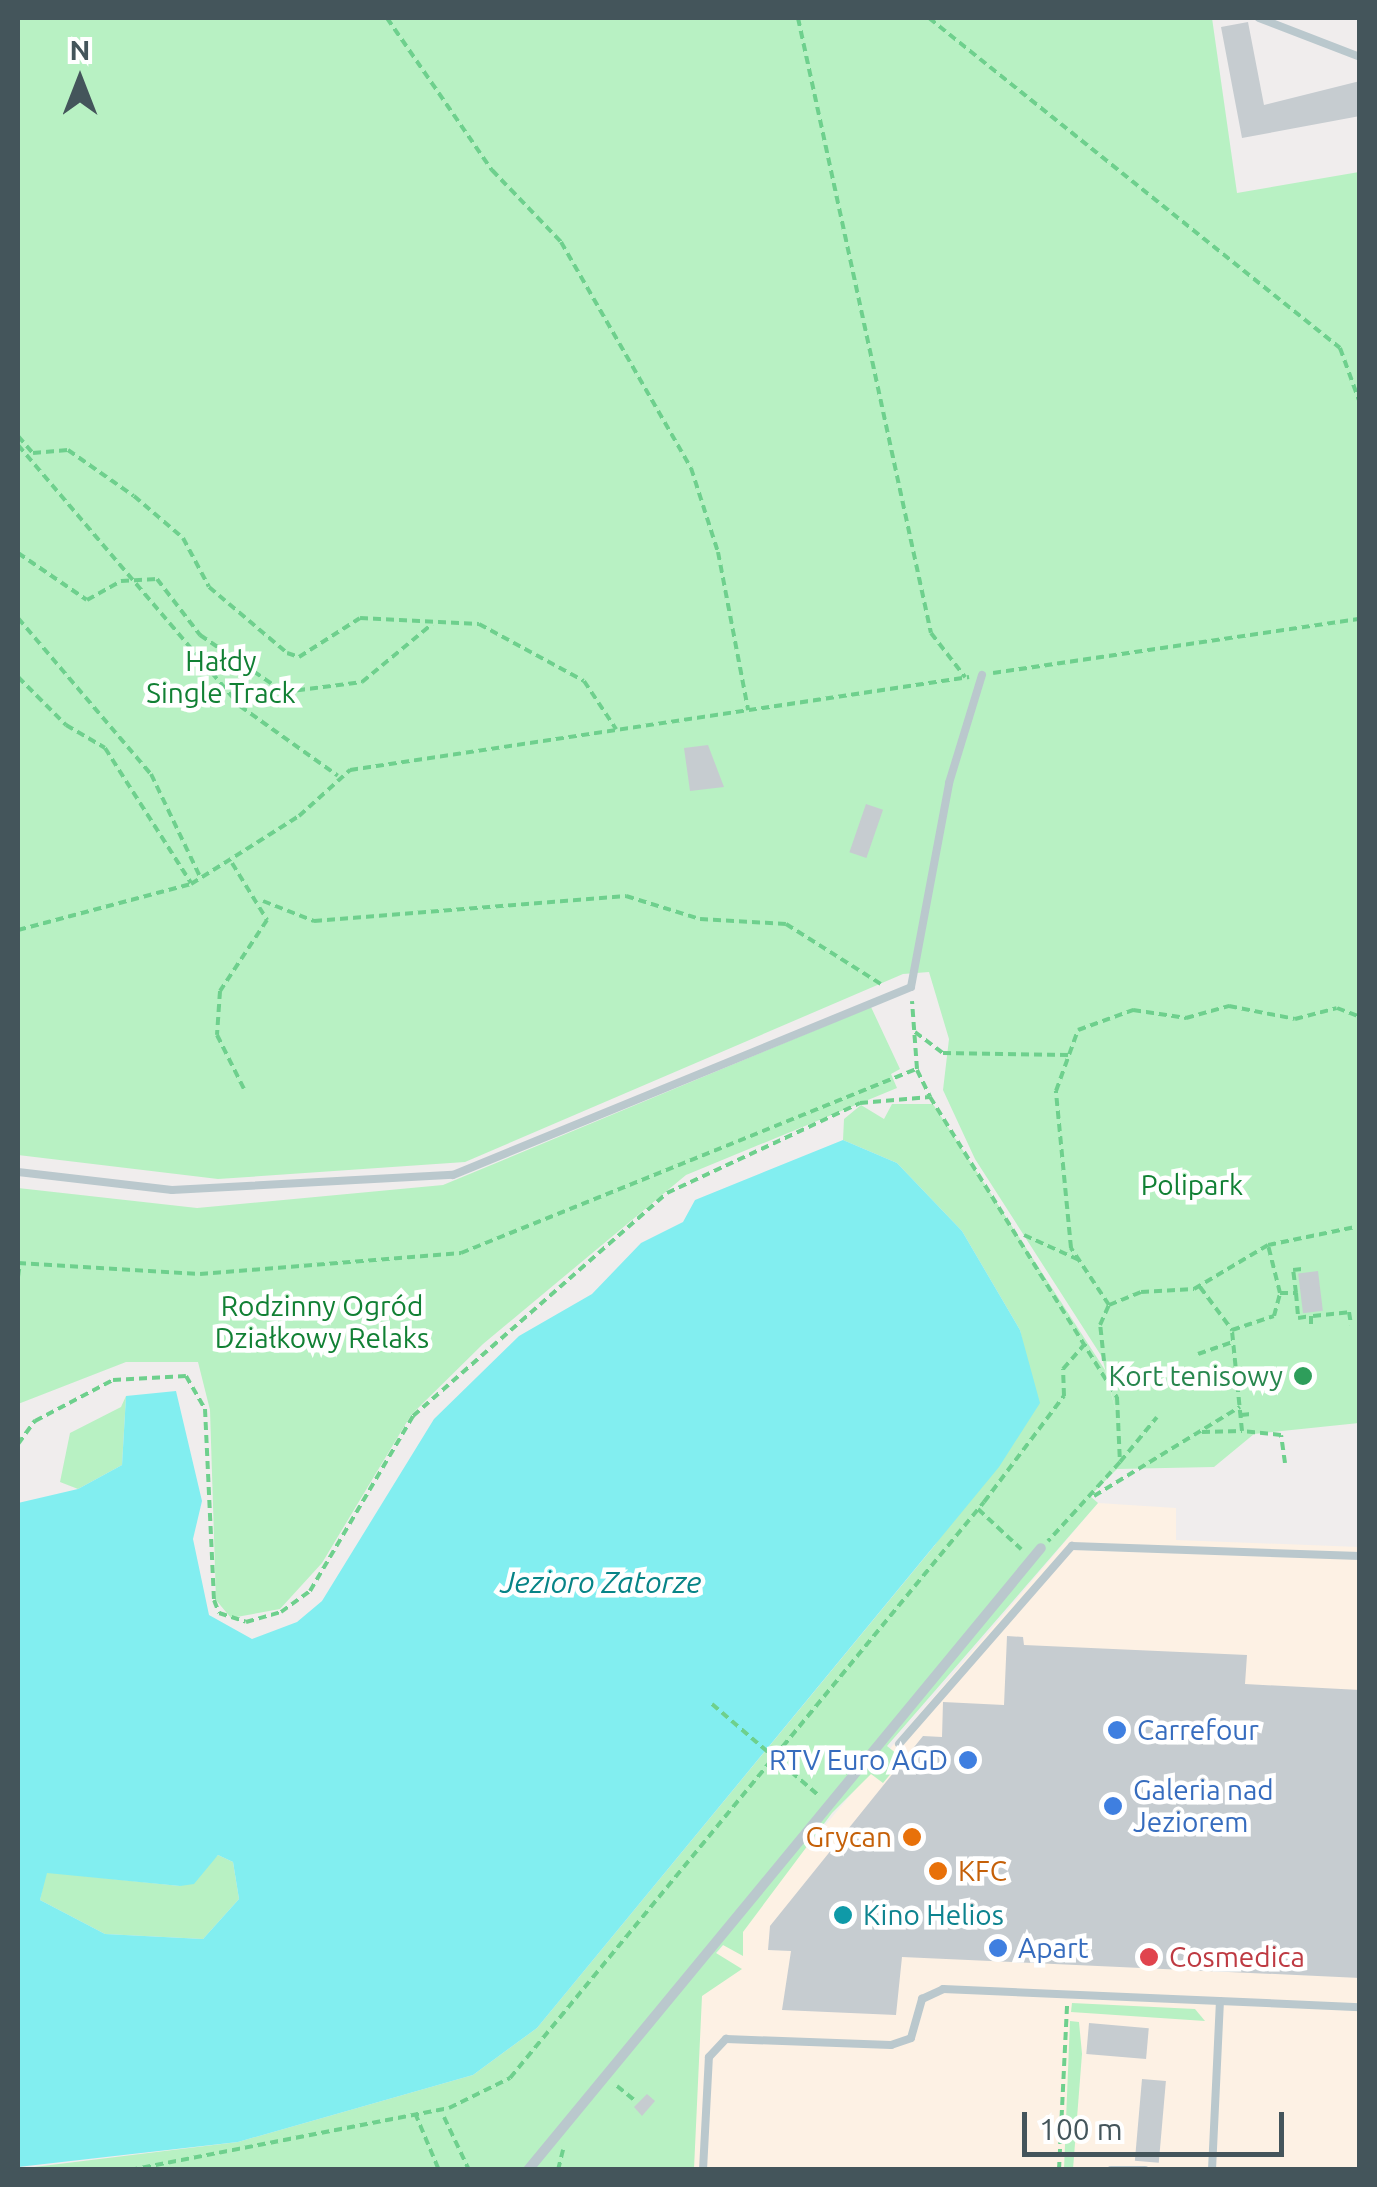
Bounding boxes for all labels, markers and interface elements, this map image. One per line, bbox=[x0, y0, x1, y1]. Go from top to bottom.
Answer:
north arrow bbox=[30, 30, 130, 130]
text: N bbox=[70, 34, 90, 65]
park label: Hałdy Single Track bbox=[146, 644, 296, 710]
park label: Polipark bbox=[1141, 1168, 1243, 1202]
park label: Rodzinny Ogród Działkowy Relaks bbox=[215, 1289, 429, 1355]
place label: Kort tenisowy bbox=[1108, 1359, 1283, 1393]
marker: Kort tenisowy bbox=[1292, 1365, 1314, 1387]
water label: Jezioro Zatorze bbox=[501, 1564, 701, 1600]
place label: Carrefour bbox=[1137, 1713, 1259, 1747]
marker: Carrefour bbox=[1106, 1719, 1128, 1741]
place label: RTV Euro AGD bbox=[769, 1743, 948, 1777]
marker: RTV Euro AGD bbox=[957, 1749, 979, 1771]
place label: Galeria nad Jeziorem bbox=[1133, 1773, 1274, 1839]
marker: Galeria nad Jeziorem bbox=[1102, 1795, 1124, 1817]
place label: Grycan bbox=[805, 1820, 892, 1854]
marker: Grycan bbox=[901, 1826, 923, 1848]
place label: KFC bbox=[958, 1854, 1007, 1888]
marker: KFC bbox=[927, 1860, 949, 1882]
place label: Kino Helios bbox=[863, 1898, 1004, 1932]
marker: Kino Helios bbox=[832, 1904, 854, 1926]
place label: Apart bbox=[1018, 1931, 1089, 1965]
marker: Apart bbox=[987, 1937, 1009, 1959]
place label: Cosmedica bbox=[1169, 1940, 1305, 1974]
marker: Cosmedica bbox=[1138, 1946, 1160, 1968]
scale bar bbox=[1027, 2092, 1290, 2154]
text: 100 m bbox=[1039, 2112, 1123, 2146]

